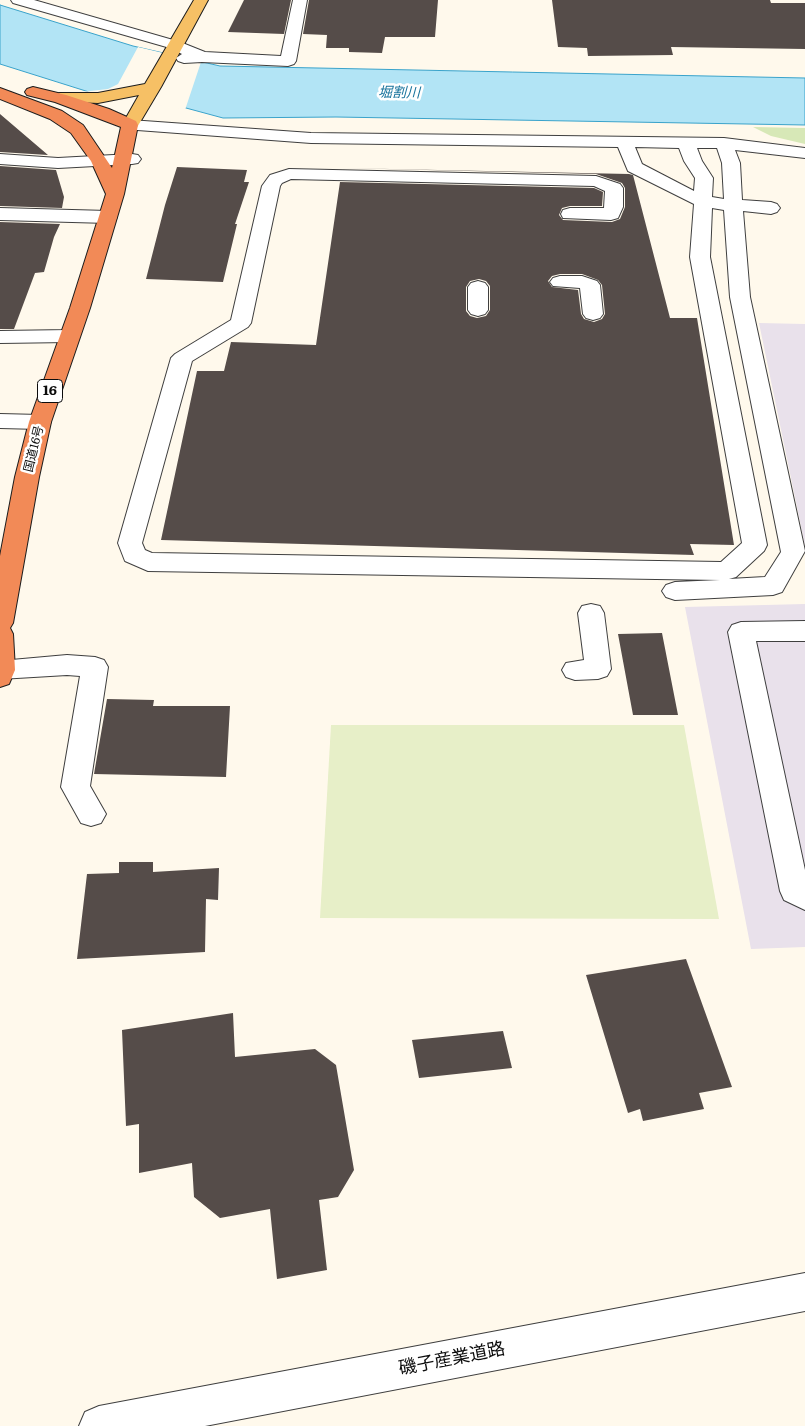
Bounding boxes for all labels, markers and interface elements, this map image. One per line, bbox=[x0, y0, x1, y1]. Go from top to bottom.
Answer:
water label: 堀割川 bbox=[378, 84, 420, 102]
road number: 16 bbox=[38, 380, 62, 402]
street label: 国道16号 bbox=[21, 424, 47, 474]
street label: 磯子産業道路 bbox=[397, 1338, 507, 1380]

